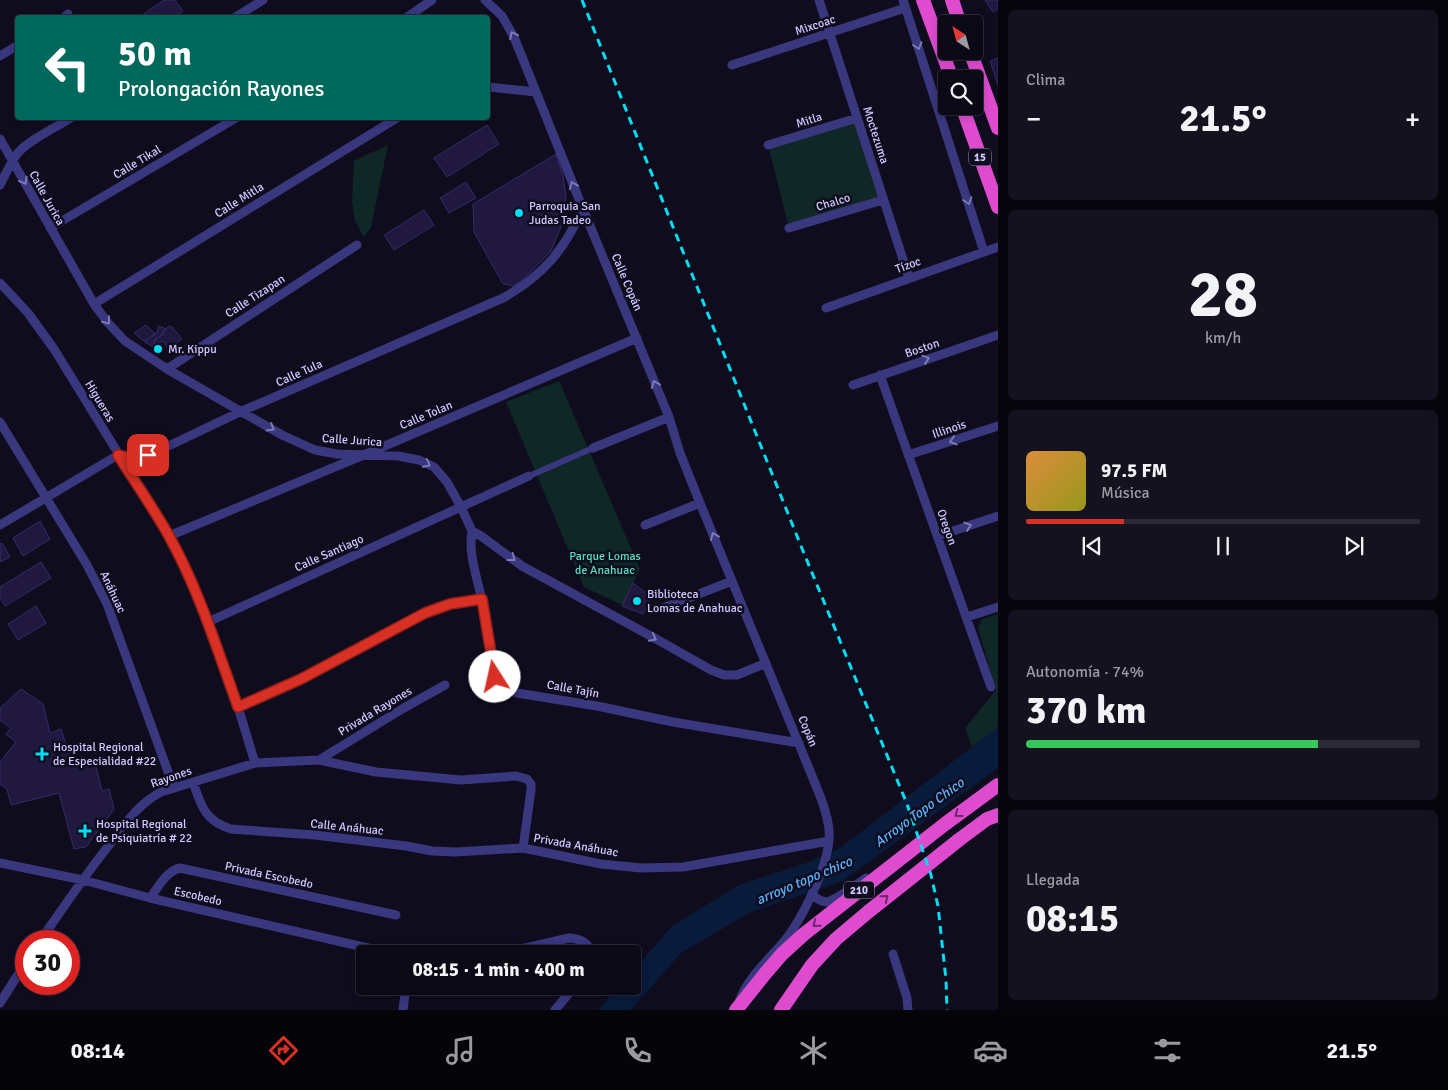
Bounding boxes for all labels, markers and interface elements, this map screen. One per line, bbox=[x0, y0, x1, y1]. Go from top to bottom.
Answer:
street label: Mixcoac bbox=[793, 12, 838, 39]
north arrow bbox=[938, 15, 982, 60]
map controls bbox=[938, 15, 983, 115]
one-way arrow bbox=[509, 31, 519, 40]
text: 50 m bbox=[118, 32, 192, 75]
icon: left bbox=[35, 35, 100, 100]
one-way arrow bbox=[912, 42, 922, 50]
button: search bbox=[938, 70, 983, 115]
text: Clima bbox=[1026, 70, 1065, 90]
text: Prolongación Rayones bbox=[118, 75, 324, 102]
text: 21.5° bbox=[1179, 95, 1267, 142]
text: − bbox=[1026, 102, 1041, 136]
text: + bbox=[1405, 102, 1420, 136]
street label: Moctezuma bbox=[859, 105, 892, 166]
street label: Mitla bbox=[794, 109, 824, 132]
street label: Calle Tikal bbox=[110, 142, 164, 183]
road number: 15 bbox=[969, 148, 991, 166]
street label: Calle Jurica bbox=[25, 168, 68, 228]
one-way arrow bbox=[18, 176, 28, 185]
street label: Calle Mitla bbox=[212, 179, 267, 221]
one-way arrow bbox=[569, 182, 579, 190]
street label: Chalco bbox=[814, 190, 852, 215]
one-way arrow bbox=[962, 196, 972, 205]
place label: Parroquia San Judas Tadeo bbox=[529, 199, 601, 228]
marker: Parroquia San Judas Tadeo bbox=[513, 207, 525, 219]
street label: Calle Copán bbox=[608, 251, 645, 313]
street label: Tízoc bbox=[893, 254, 923, 277]
text: 28 bbox=[1188, 255, 1258, 335]
street label: Calle Tizapan bbox=[223, 272, 288, 321]
one-way arrow bbox=[101, 315, 109, 324]
text: km/h bbox=[1205, 328, 1241, 348]
street label: Boston bbox=[903, 336, 941, 361]
place label: Mr. Kippu bbox=[168, 342, 217, 357]
marker: Mr. Kippu bbox=[152, 343, 164, 355]
one-way arrow bbox=[922, 355, 930, 365]
street label: Calle Tula bbox=[273, 356, 325, 390]
street label: Higueras bbox=[81, 378, 118, 425]
one-way arrow bbox=[651, 380, 662, 389]
street label: Calle Tolan bbox=[397, 398, 455, 433]
street label: Illinois bbox=[930, 417, 968, 442]
one-way arrow bbox=[265, 422, 274, 432]
street label: Calle Jurica bbox=[321, 431, 383, 450]
pin bbox=[127, 434, 169, 476]
one-way arrow bbox=[949, 435, 958, 445]
icon: arrive bbox=[134, 441, 162, 469]
one-way arrow bbox=[421, 458, 430, 468]
text: 97.5 FM bbox=[1101, 459, 1167, 483]
text: Música bbox=[1101, 483, 1150, 503]
street label: Oregon bbox=[933, 507, 960, 547]
one-way arrow bbox=[963, 522, 972, 532]
street label: Calle Santiago bbox=[292, 532, 366, 575]
one-way arrow bbox=[709, 532, 720, 541]
icon: previous bbox=[1078, 532, 1106, 560]
icon: pause bbox=[1209, 532, 1237, 560]
icon: next bbox=[1340, 532, 1368, 560]
park label: Parque Lomas de Anahuac bbox=[569, 549, 641, 578]
one-way arrow bbox=[506, 553, 515, 561]
street label: Anáhuac bbox=[96, 569, 129, 616]
place label: Biblioteca Lomas de Anahuac bbox=[647, 587, 743, 616]
marker: Biblioteca Lomas de Anahuac bbox=[631, 595, 643, 607]
one-way arrow bbox=[648, 631, 657, 641]
position arrow bbox=[468, 650, 520, 702]
text: Autonomía · 74% bbox=[1026, 662, 1144, 682]
street label: Calle Tajín bbox=[546, 678, 600, 701]
street label: Privada Rayones bbox=[336, 683, 415, 739]
text: 370 km bbox=[1026, 687, 1147, 734]
street label: Copán bbox=[794, 713, 821, 749]
place label: Hospital Regional de Especialidad #22 bbox=[53, 740, 156, 769]
marker: Hospital Regional de Especialidad #22 bbox=[35, 747, 49, 761]
street label: Rayones bbox=[149, 763, 194, 791]
water label: Arroyo Topo Chico bbox=[871, 774, 968, 851]
one-way arrow bbox=[954, 808, 964, 817]
street label: Calle Anáhuac bbox=[310, 816, 385, 839]
place label: Hospital Regional de Psiquiatría # 22 bbox=[96, 817, 192, 846]
marker: Hospital Regional de Psiquiatría # 22 bbox=[78, 824, 92, 838]
street label: Privada Anáhuac bbox=[532, 831, 620, 860]
water label: arroyo topo chico bbox=[754, 852, 855, 908]
street label: Privada Escobedo bbox=[223, 859, 314, 892]
text: Llegada bbox=[1026, 870, 1080, 890]
road number: 210 bbox=[844, 882, 874, 898]
street label: Escobedo bbox=[172, 884, 223, 909]
text: 08:15 bbox=[1026, 895, 1119, 942]
one-way arrow bbox=[879, 896, 888, 904]
one-way arrow bbox=[812, 918, 822, 927]
speed limit sign: 30 bbox=[15, 930, 80, 995]
text: 08:15 · 1 min · 400 m bbox=[412, 958, 585, 982]
icon: directions bbox=[266, 1033, 301, 1068]
icon: music bbox=[443, 1033, 478, 1068]
icon: phone bbox=[620, 1033, 655, 1068]
icon: climate bbox=[796, 1033, 831, 1068]
icon: car bbox=[973, 1033, 1008, 1068]
icon: filters bbox=[1150, 1033, 1185, 1068]
text: 08:14 bbox=[71, 1037, 125, 1064]
text: 21.5° bbox=[1326, 1037, 1377, 1064]

